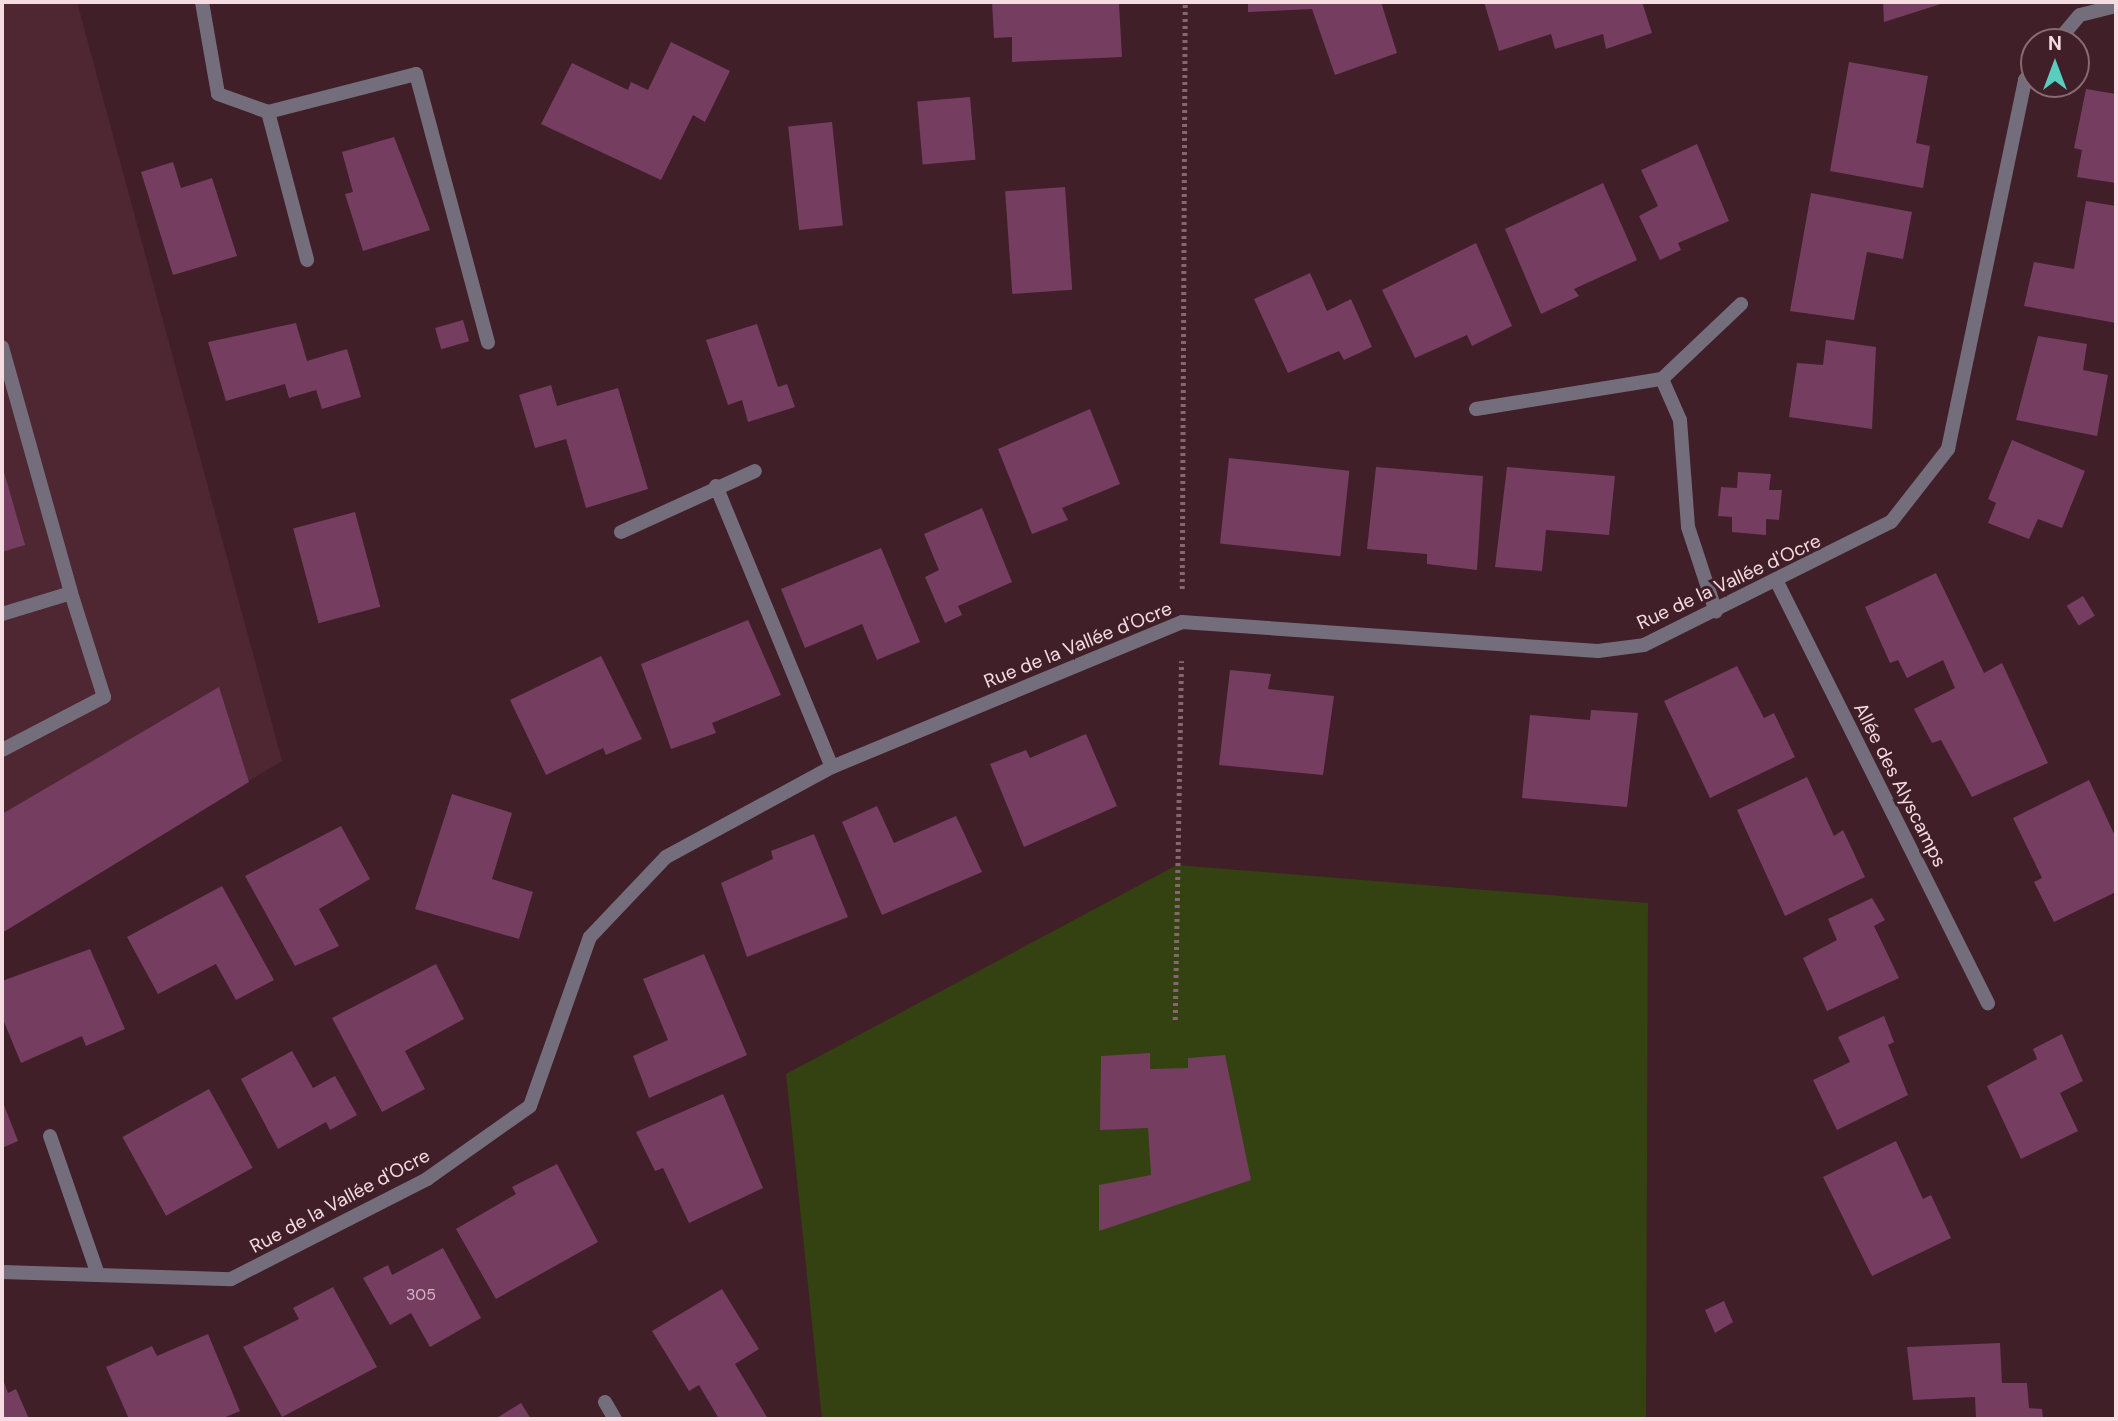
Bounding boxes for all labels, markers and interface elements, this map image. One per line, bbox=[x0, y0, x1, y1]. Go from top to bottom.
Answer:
north arrow bbox=[2020, 28, 2090, 98]
text: N bbox=[2048, 31, 2062, 56]
street label: Rue de la Vallée d'Ocre bbox=[1633, 529, 1825, 635]
street label: Rue de la Vallée d'Ocre bbox=[981, 597, 1175, 693]
street label: Allée des Alyscamps bbox=[1849, 699, 1951, 871]
street label: Rue de la Vallée d'Ocre bbox=[246, 1144, 434, 1258]
house number: 305 bbox=[406, 1285, 436, 1305]

